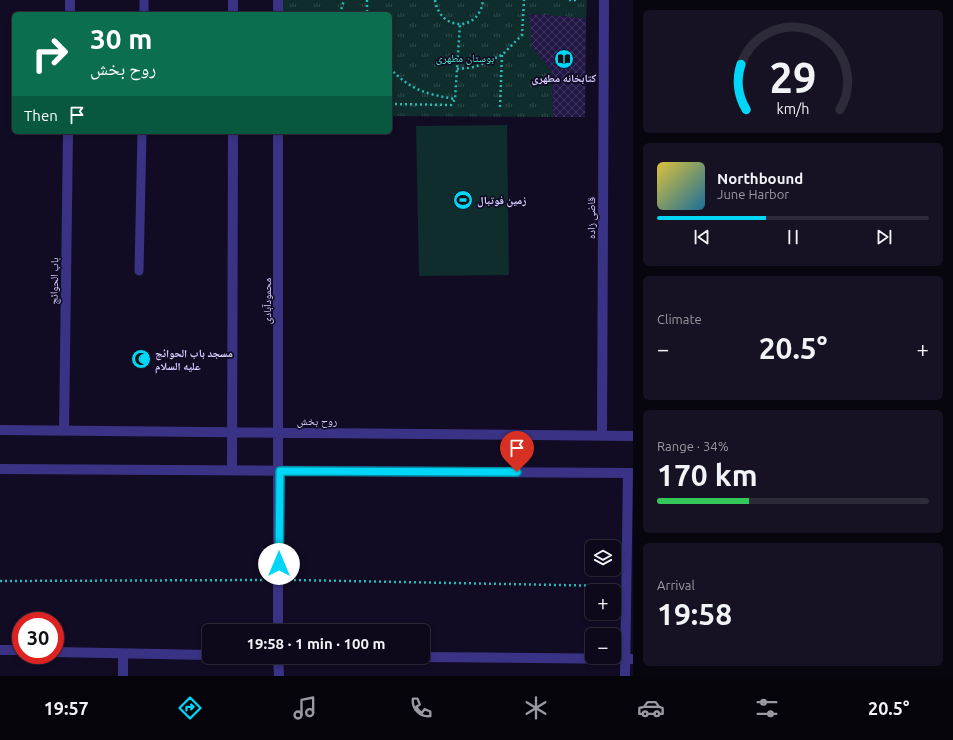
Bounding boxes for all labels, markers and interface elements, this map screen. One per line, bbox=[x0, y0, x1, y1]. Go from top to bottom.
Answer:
text: 30 m bbox=[90, 23, 152, 54]
icon: right bbox=[24, 28, 76, 80]
library icon: کتابخانه مطهری bbox=[553, 48, 575, 70]
park label: بوستان مطهری bbox=[436, 52, 494, 65]
text: 29 bbox=[770, 53, 816, 100]
text: روح بخش bbox=[90, 58, 156, 78]
place label: کتابخانه مطهری bbox=[532, 72, 597, 86]
text: km/h bbox=[777, 100, 809, 116]
icon: arrive bbox=[66, 104, 88, 126]
text: Then bbox=[24, 107, 58, 124]
text: Northbound bbox=[717, 170, 803, 187]
text: June Harbor bbox=[717, 187, 789, 201]
sports icon: زمین فوتبال bbox=[452, 189, 474, 211]
place label: زمین فوتبال bbox=[477, 194, 526, 208]
street label: قاضی زاده bbox=[585, 197, 598, 239]
icon: previous bbox=[691, 226, 713, 248]
icon: pause bbox=[782, 226, 804, 248]
icon: next bbox=[873, 226, 895, 248]
street label: باب الحوائج bbox=[48, 257, 61, 305]
street label: محمودآبادی bbox=[261, 278, 274, 324]
text: Climate bbox=[657, 312, 702, 326]
text: 20.5° bbox=[759, 331, 827, 365]
text: − bbox=[657, 336, 669, 361]
text: + bbox=[917, 336, 929, 361]
place label: مسجد باب الحوائج علیه السلام bbox=[155, 347, 233, 374]
mosque icon: مسجد باب الحوائج علیه السلام bbox=[130, 348, 152, 370]
street label: روح بخش bbox=[297, 415, 337, 428]
pin bbox=[500, 431, 534, 472]
icon: arrive bbox=[506, 437, 528, 459]
text: Range · 34% bbox=[657, 439, 729, 453]
text: 170 km bbox=[657, 458, 758, 492]
map controls bbox=[585, 540, 621, 664]
button: layers bbox=[585, 540, 621, 576]
position arrow bbox=[258, 543, 300, 585]
text: Arrival bbox=[657, 578, 695, 592]
button: + bbox=[585, 584, 621, 620]
text: 19:58 bbox=[657, 597, 732, 631]
speed limit sign: 30 bbox=[12, 612, 64, 664]
button: − bbox=[585, 628, 621, 664]
text: 19:58 · 1 min · 100 m bbox=[247, 635, 385, 652]
icon: directions bbox=[176, 694, 204, 722]
icon: music bbox=[291, 694, 319, 722]
icon: phone bbox=[407, 694, 435, 722]
icon: climate bbox=[522, 694, 550, 722]
icon: car bbox=[637, 694, 665, 722]
icon: filters bbox=[753, 694, 781, 722]
text: 19:57 bbox=[44, 698, 89, 718]
text: 20.5° bbox=[868, 698, 909, 718]

